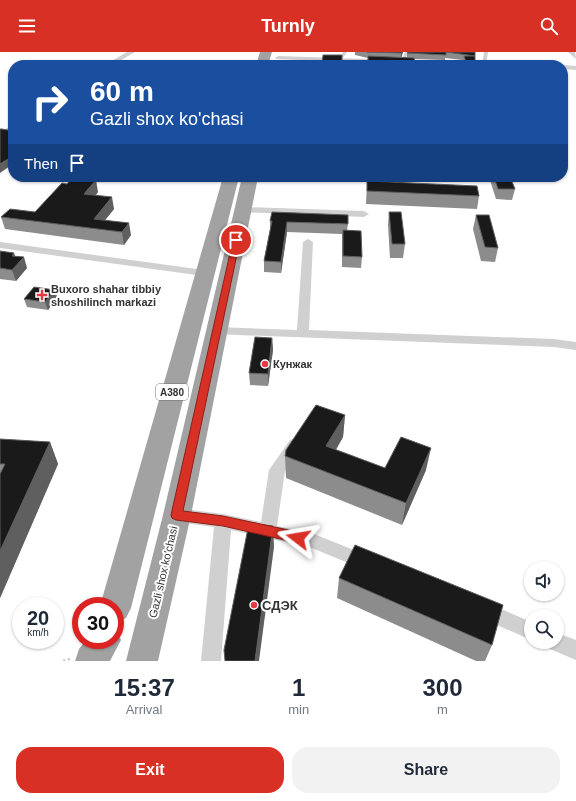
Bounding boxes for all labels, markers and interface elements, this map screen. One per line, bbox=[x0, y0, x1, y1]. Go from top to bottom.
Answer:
icon: menu bbox=[16, 15, 38, 37]
icon: search bbox=[538, 15, 560, 37]
text: Turnly bbox=[261, 16, 315, 36]
icon: right bbox=[24, 76, 76, 128]
text: 60 m bbox=[90, 76, 154, 107]
text: Gazli shox ko'chasi bbox=[90, 109, 244, 129]
icon: arrive bbox=[66, 152, 88, 174]
text: Then bbox=[24, 155, 58, 172]
pin bbox=[219, 223, 253, 257]
icon: arrive bbox=[225, 229, 247, 251]
place label: Buxoro shahar tibbiy shoshilinch markazi bbox=[51, 283, 162, 308]
marker: Buxoro shahar tibbiy shoshilinch markazi bbox=[36, 289, 48, 301]
place label: Кунжак bbox=[273, 358, 313, 370]
marker: Кунжак bbox=[260, 359, 270, 369]
road number: A380 bbox=[156, 384, 188, 400]
position arrow bbox=[277, 517, 319, 559]
street label: Gazli shox ko'chasi bbox=[147, 525, 179, 619]
map controls bbox=[524, 561, 564, 649]
button: sound bbox=[524, 561, 564, 601]
speed limit sign: 30 bbox=[72, 597, 124, 649]
place label: СДЭК bbox=[262, 598, 298, 613]
marker: СДЭК bbox=[249, 600, 259, 610]
text: 20 bbox=[27, 607, 49, 629]
button: search bbox=[524, 609, 564, 649]
text: km/h bbox=[27, 627, 49, 638]
text: 15:37 bbox=[113, 674, 175, 701]
text: 1 bbox=[292, 674, 305, 701]
text: 300 bbox=[423, 674, 463, 701]
text: Arrival bbox=[126, 702, 163, 717]
text: min bbox=[288, 702, 309, 717]
text: m bbox=[437, 702, 448, 717]
button: Exit bbox=[16, 747, 284, 793]
button: Share bbox=[292, 747, 560, 793]

